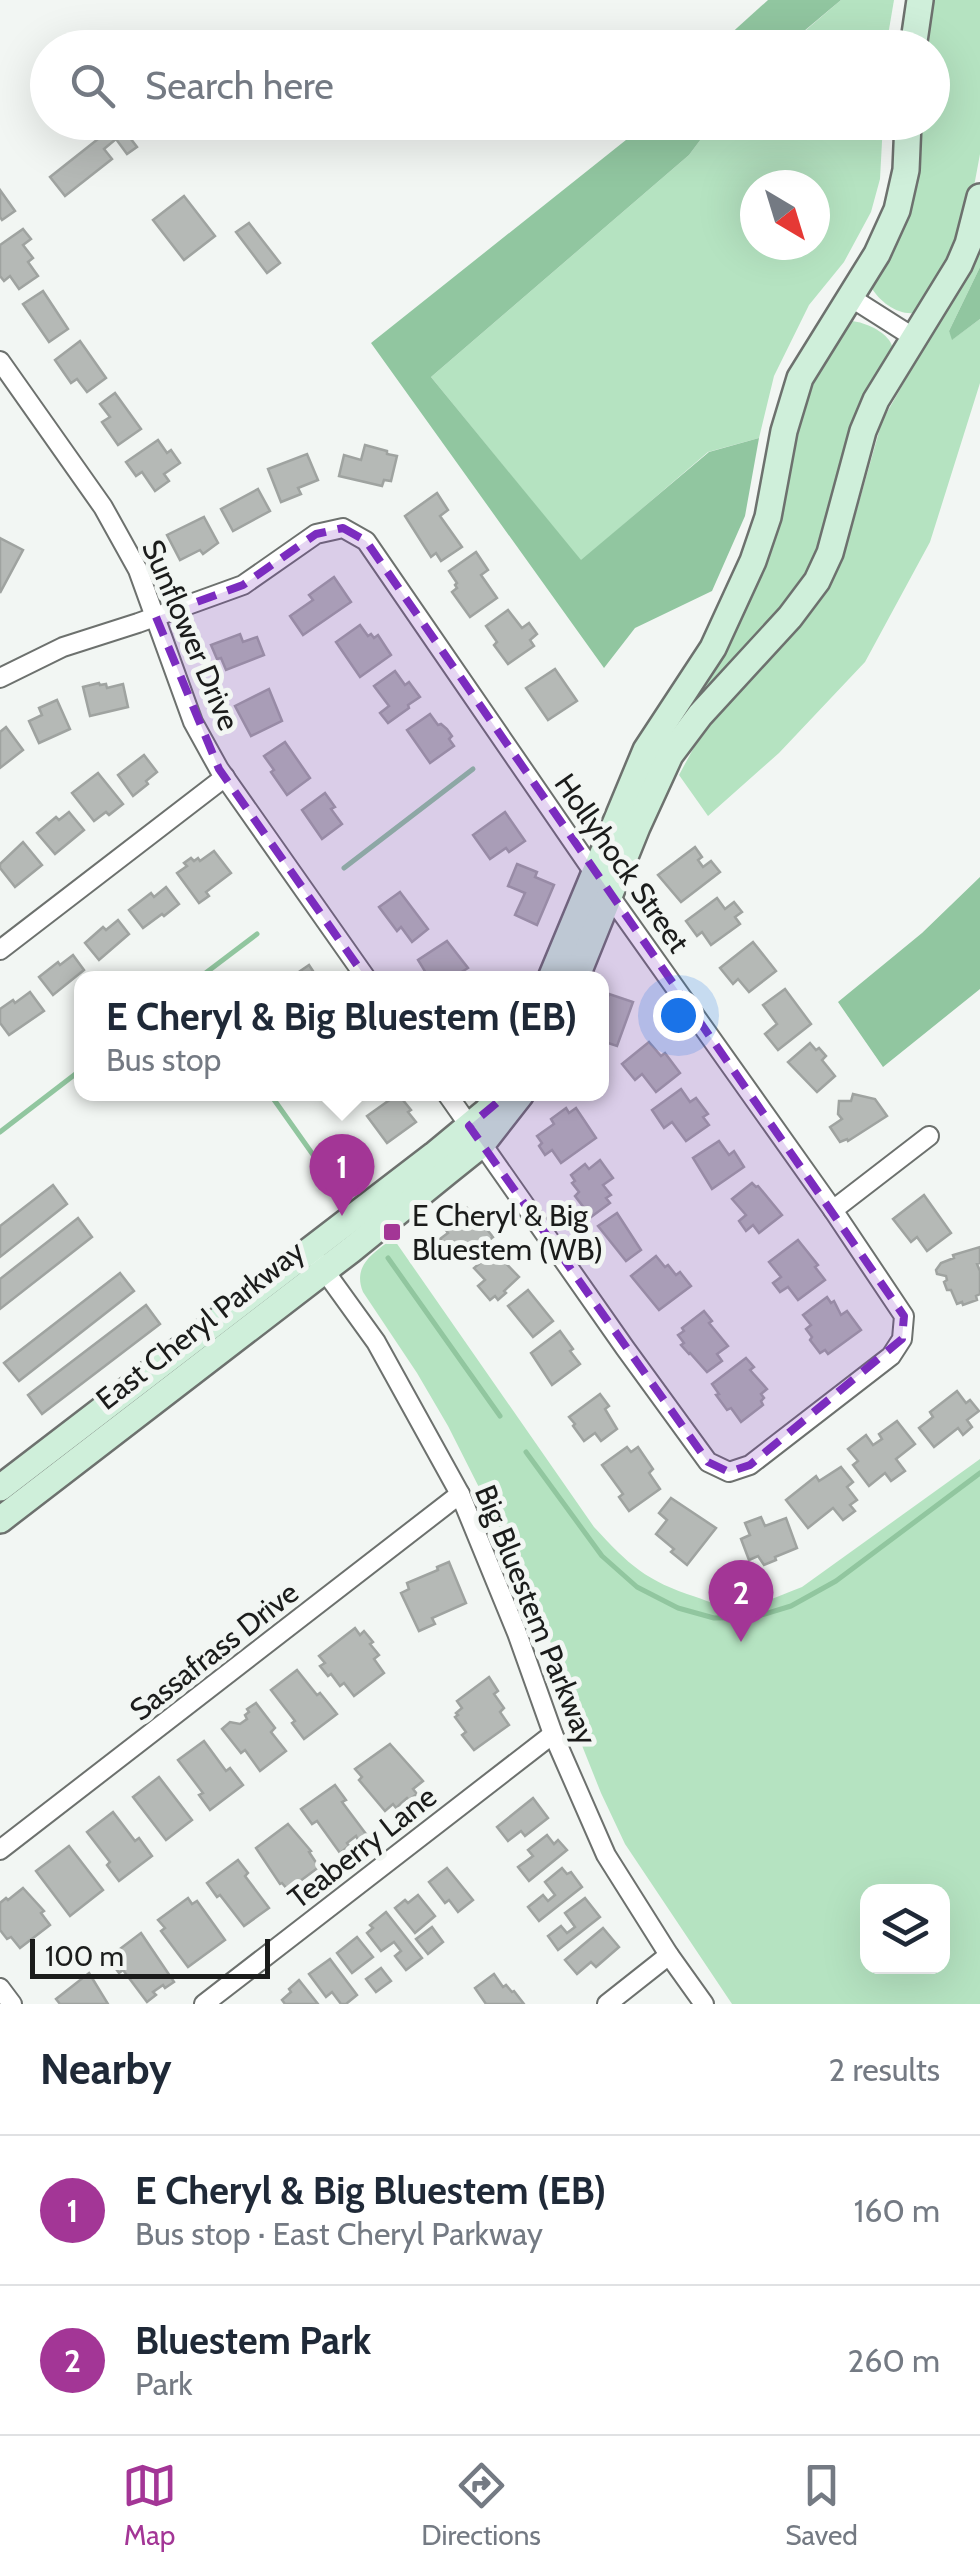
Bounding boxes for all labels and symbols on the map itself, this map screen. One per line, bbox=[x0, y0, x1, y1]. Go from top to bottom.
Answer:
north arrow bbox=[740, 170, 830, 260]
street label: Sunflower Drive bbox=[134, 534, 248, 736]
street label: Hollyhock Street bbox=[547, 766, 697, 960]
your location bbox=[653, 990, 704, 1041]
pin: 1 bbox=[310, 1134, 374, 1216]
place label: E Cheryl & Big Bluestem (WB) bbox=[412, 1197, 603, 1268]
marker: E Cheryl & Big Bluestem (WB) bbox=[381, 1221, 403, 1243]
street label: East Cheryl Parkway bbox=[89, 1232, 311, 1418]
street label: Big Bluestem Parkway bbox=[467, 1480, 605, 1750]
pin: 2 bbox=[708, 1560, 774, 1642]
street label: Sassafrass Drive bbox=[122, 1574, 306, 1728]
street label: Teaberry Lane bbox=[281, 1778, 443, 1916]
scale bar bbox=[30, 1934, 270, 1978]

